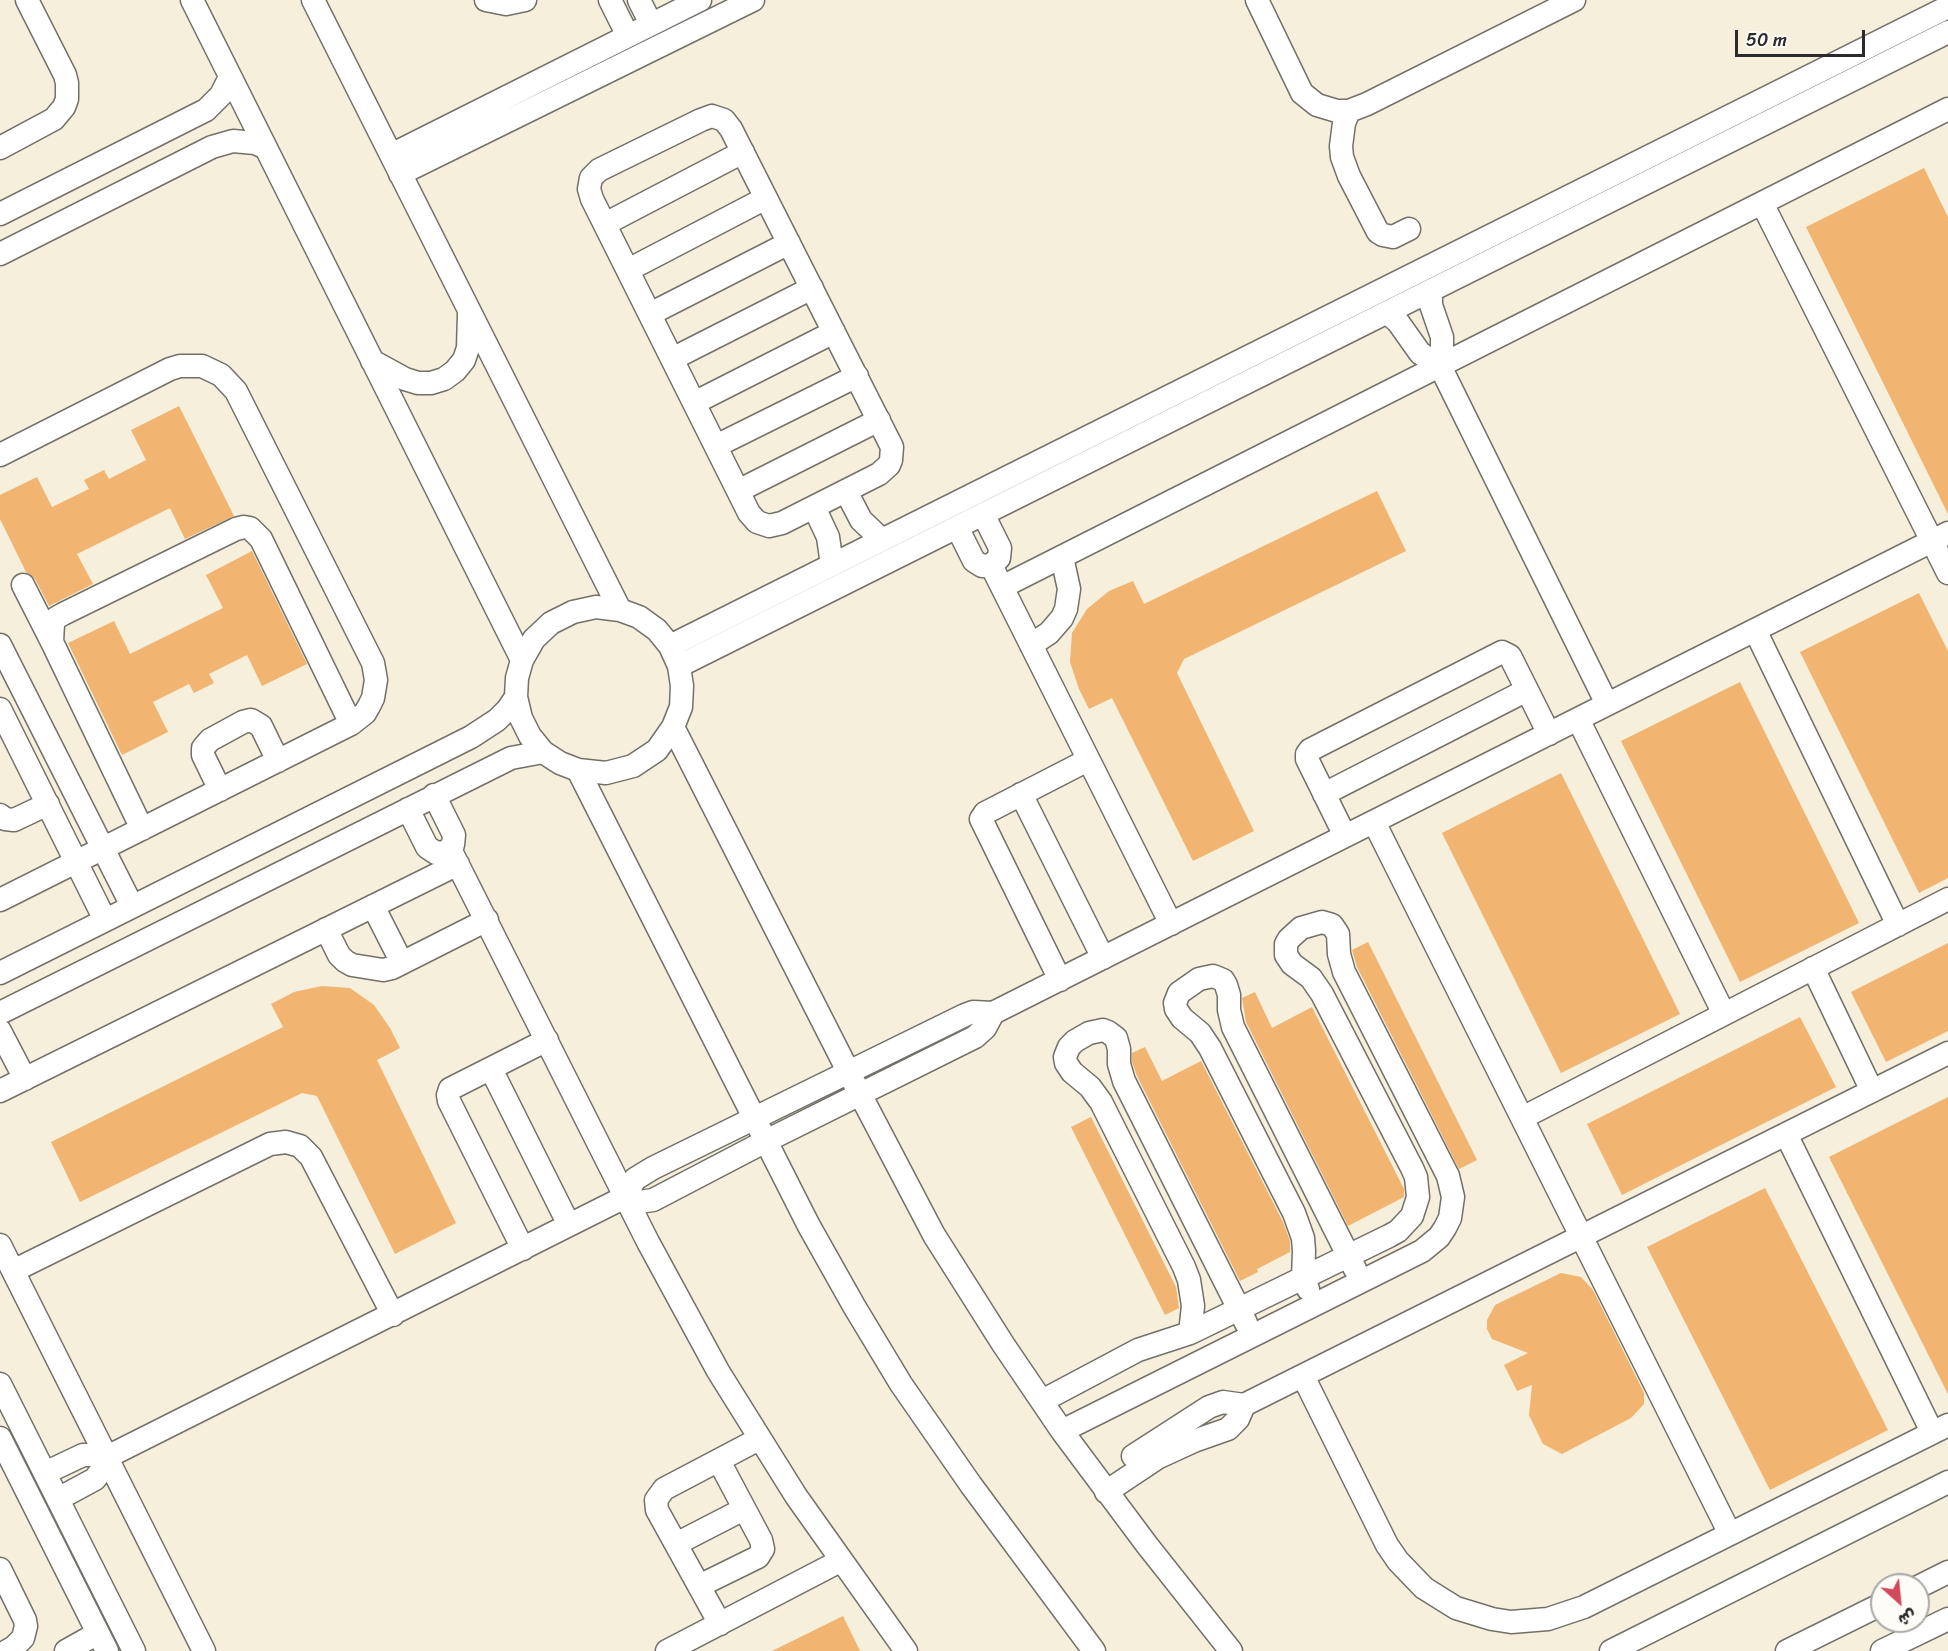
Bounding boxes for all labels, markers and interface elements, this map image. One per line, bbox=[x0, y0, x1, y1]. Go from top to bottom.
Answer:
scale bar bbox=[1738, 18, 1868, 56]
text: 50 m bbox=[1746, 24, 1787, 56]
north arrow bbox=[1870, 1573, 1930, 1633]
text: ش bbox=[1893, 1601, 1922, 1635]

